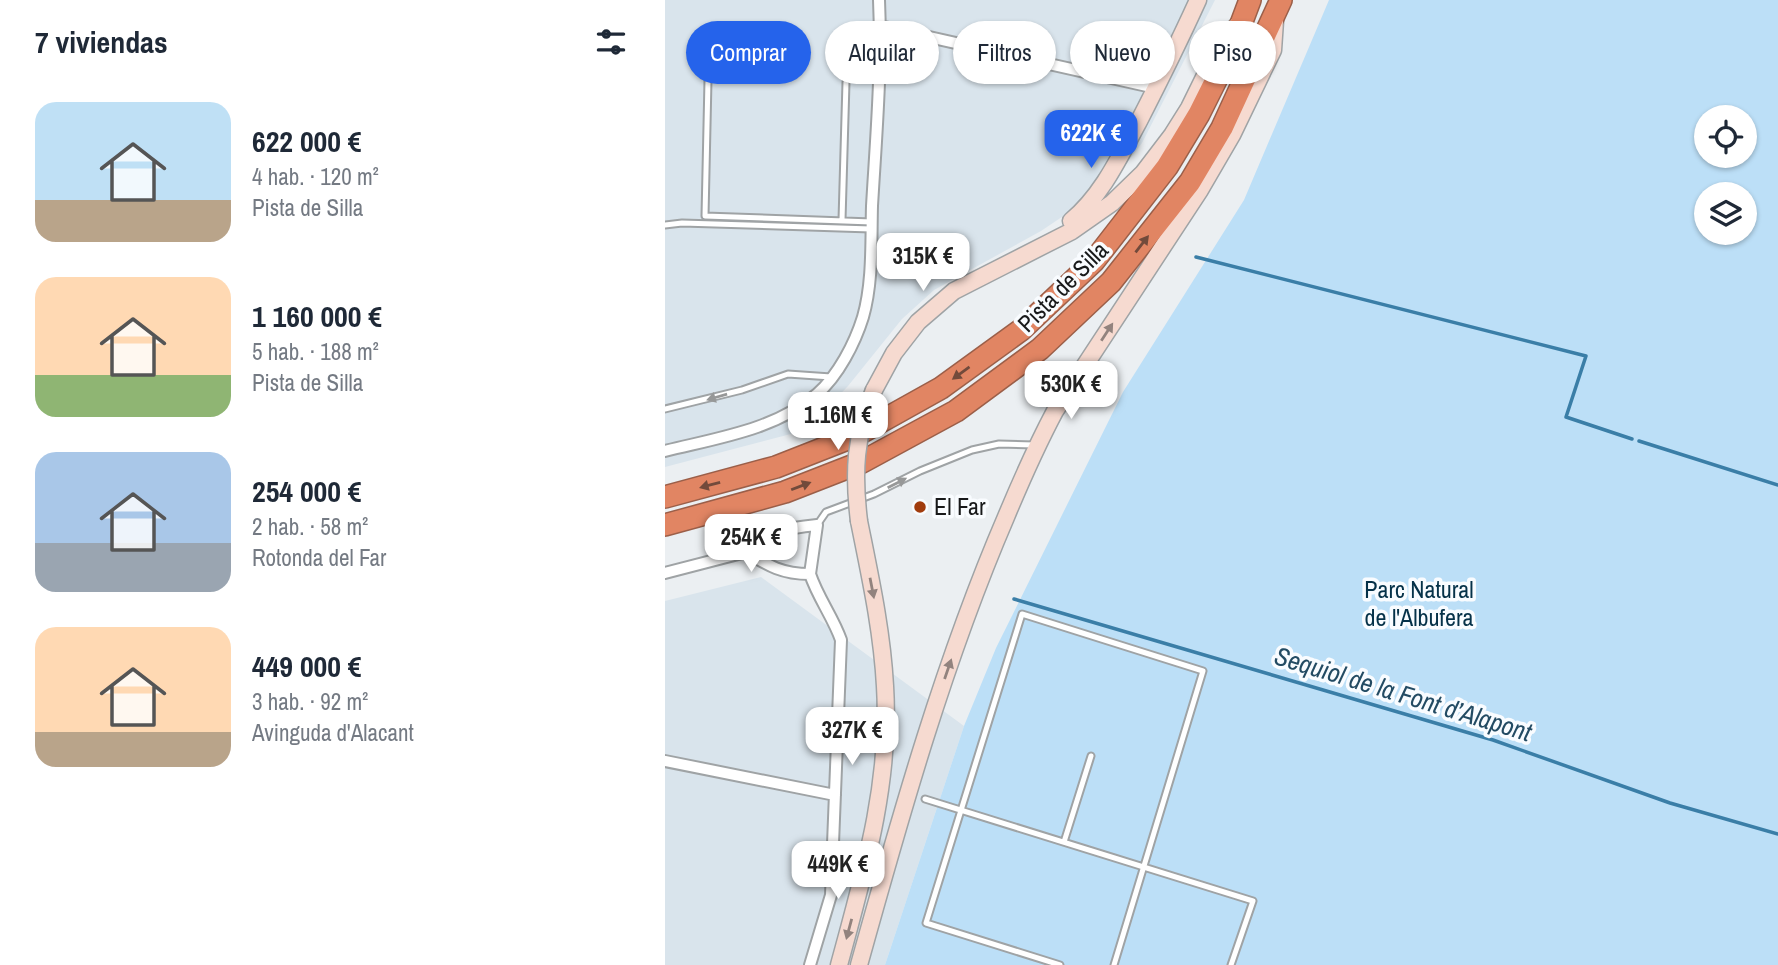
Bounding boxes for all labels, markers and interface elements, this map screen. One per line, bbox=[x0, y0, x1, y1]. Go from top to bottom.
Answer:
chip: Comprar bbox=[686, 21, 811, 84]
chip: Alquilar bbox=[825, 21, 939, 84]
chip: Filtros bbox=[953, 21, 1056, 84]
chip: Nuevo bbox=[1070, 21, 1175, 84]
chip: Piso bbox=[1189, 21, 1276, 84]
text: 7 viviendas bbox=[35, 22, 168, 62]
icon: filters bbox=[592, 23, 630, 61]
map controls bbox=[1694, 105, 1757, 245]
button: locate bbox=[1694, 105, 1757, 168]
pin: 622K € bbox=[1034, 110, 1148, 170]
text: 622K € bbox=[1061, 117, 1121, 148]
text: 622 000 € bbox=[252, 121, 361, 161]
icon: home bbox=[91, 130, 175, 214]
text: 4 hab. · 120 m² bbox=[252, 161, 379, 192]
button: layers bbox=[1694, 182, 1757, 245]
text: Pista de Silla bbox=[252, 192, 363, 223]
pin: 315K € bbox=[866, 233, 980, 293]
street label: Pista de Silla bbox=[1010, 234, 1115, 339]
one-way arrow bbox=[1134, 235, 1149, 253]
text: 315K € bbox=[893, 240, 953, 271]
text: 1 160 000 € bbox=[252, 296, 382, 336]
icon: home bbox=[91, 305, 175, 389]
one-way arrow bbox=[1100, 323, 1114, 341]
text: 5 hab. · 188 m² bbox=[252, 336, 379, 367]
pin: 530K € bbox=[1014, 362, 1128, 421]
one-way arrow bbox=[952, 366, 970, 380]
text: Pista de Silla bbox=[252, 367, 363, 398]
text: 530K € bbox=[1041, 368, 1101, 399]
one-way arrow bbox=[706, 392, 728, 403]
pin: 1.16M € bbox=[773, 392, 903, 452]
text: 1.16M € bbox=[804, 399, 872, 430]
text: 254 000 € bbox=[252, 471, 361, 511]
one-way arrow bbox=[887, 477, 907, 489]
icon: home bbox=[91, 480, 175, 564]
one-way arrow bbox=[699, 480, 720, 490]
one-way arrow bbox=[791, 480, 812, 491]
place label: El Far bbox=[934, 490, 986, 522]
marker: El Far bbox=[912, 499, 928, 515]
text: 2 hab. · 58 m² bbox=[252, 511, 368, 542]
pin: 254K € bbox=[694, 514, 808, 574]
text: 254K € bbox=[721, 521, 781, 552]
text: Rotonda del Far bbox=[252, 542, 386, 573]
park label: Parc Natural de l'Albufera bbox=[1364, 573, 1474, 633]
one-way arrow bbox=[867, 577, 878, 599]
water label: Sequiol de la Font d’Alapont bbox=[1270, 638, 1537, 750]
text: 449 000 € bbox=[252, 646, 361, 686]
icon: home bbox=[91, 655, 175, 739]
one-way arrow bbox=[943, 659, 954, 680]
text: 3 hab. · 92 m² bbox=[252, 686, 368, 717]
pin: 327K € bbox=[795, 708, 909, 767]
text: 327K € bbox=[822, 714, 882, 745]
text: Avinguda d'Alacant bbox=[252, 717, 414, 748]
pin: 449K € bbox=[781, 842, 895, 901]
text: 449K € bbox=[808, 848, 868, 879]
one-way arrow bbox=[843, 918, 854, 940]

